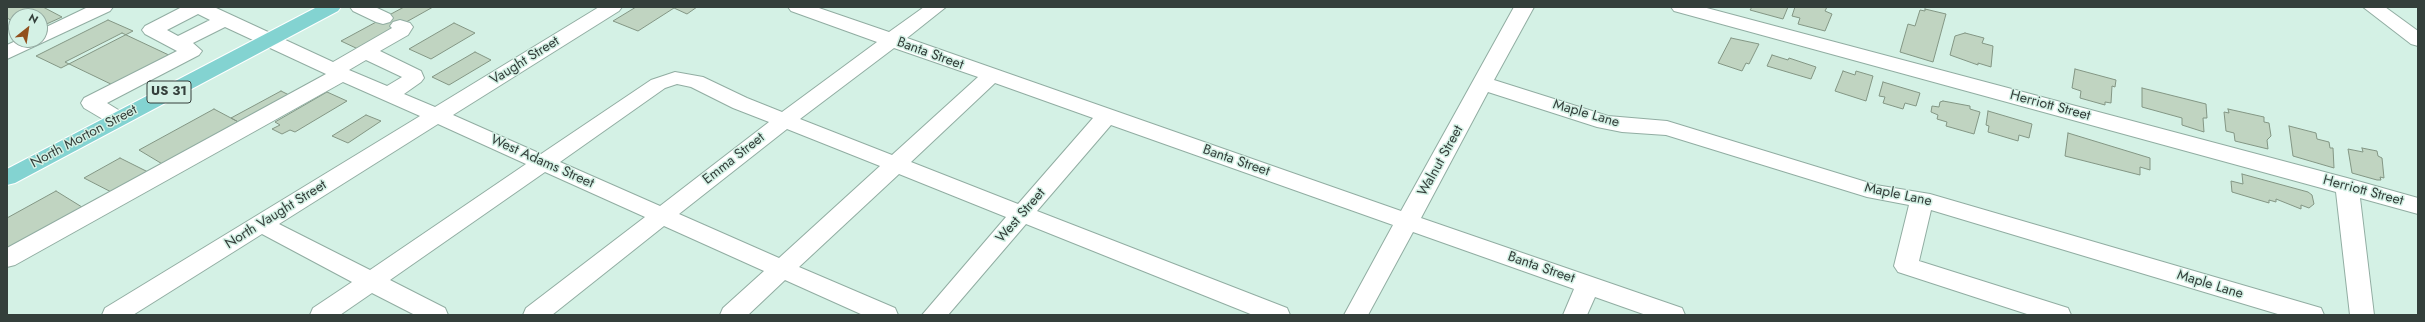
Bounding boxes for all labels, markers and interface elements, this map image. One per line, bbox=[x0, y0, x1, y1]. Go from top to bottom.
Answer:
north arrow bbox=[8, 8, 48, 48]
text: N bbox=[26, 9, 41, 28]
street label: Vaught Street bbox=[487, 33, 563, 89]
street label: Banta Street bbox=[894, 34, 966, 74]
road number: US 31 bbox=[147, 81, 191, 103]
street label: Herriott Street bbox=[2008, 87, 2092, 125]
street label: Maple Lane bbox=[1551, 97, 1621, 131]
street label: North Morton Street bbox=[28, 102, 140, 172]
street label: Walnut Street bbox=[1415, 123, 1467, 199]
street label: Emma Street bbox=[700, 130, 768, 188]
street label: West Adams Street bbox=[488, 132, 596, 192]
street label: Banta Street bbox=[1200, 142, 1272, 180]
street label: Herriott Street bbox=[2321, 172, 2405, 210]
street label: North Vaught Street bbox=[222, 177, 330, 253]
street label: Maple Lane bbox=[1863, 180, 1933, 210]
street label: West Street bbox=[993, 185, 1049, 247]
street label: Banta Street bbox=[1505, 249, 1577, 287]
street label: Maple Lane bbox=[2175, 267, 2245, 303]

